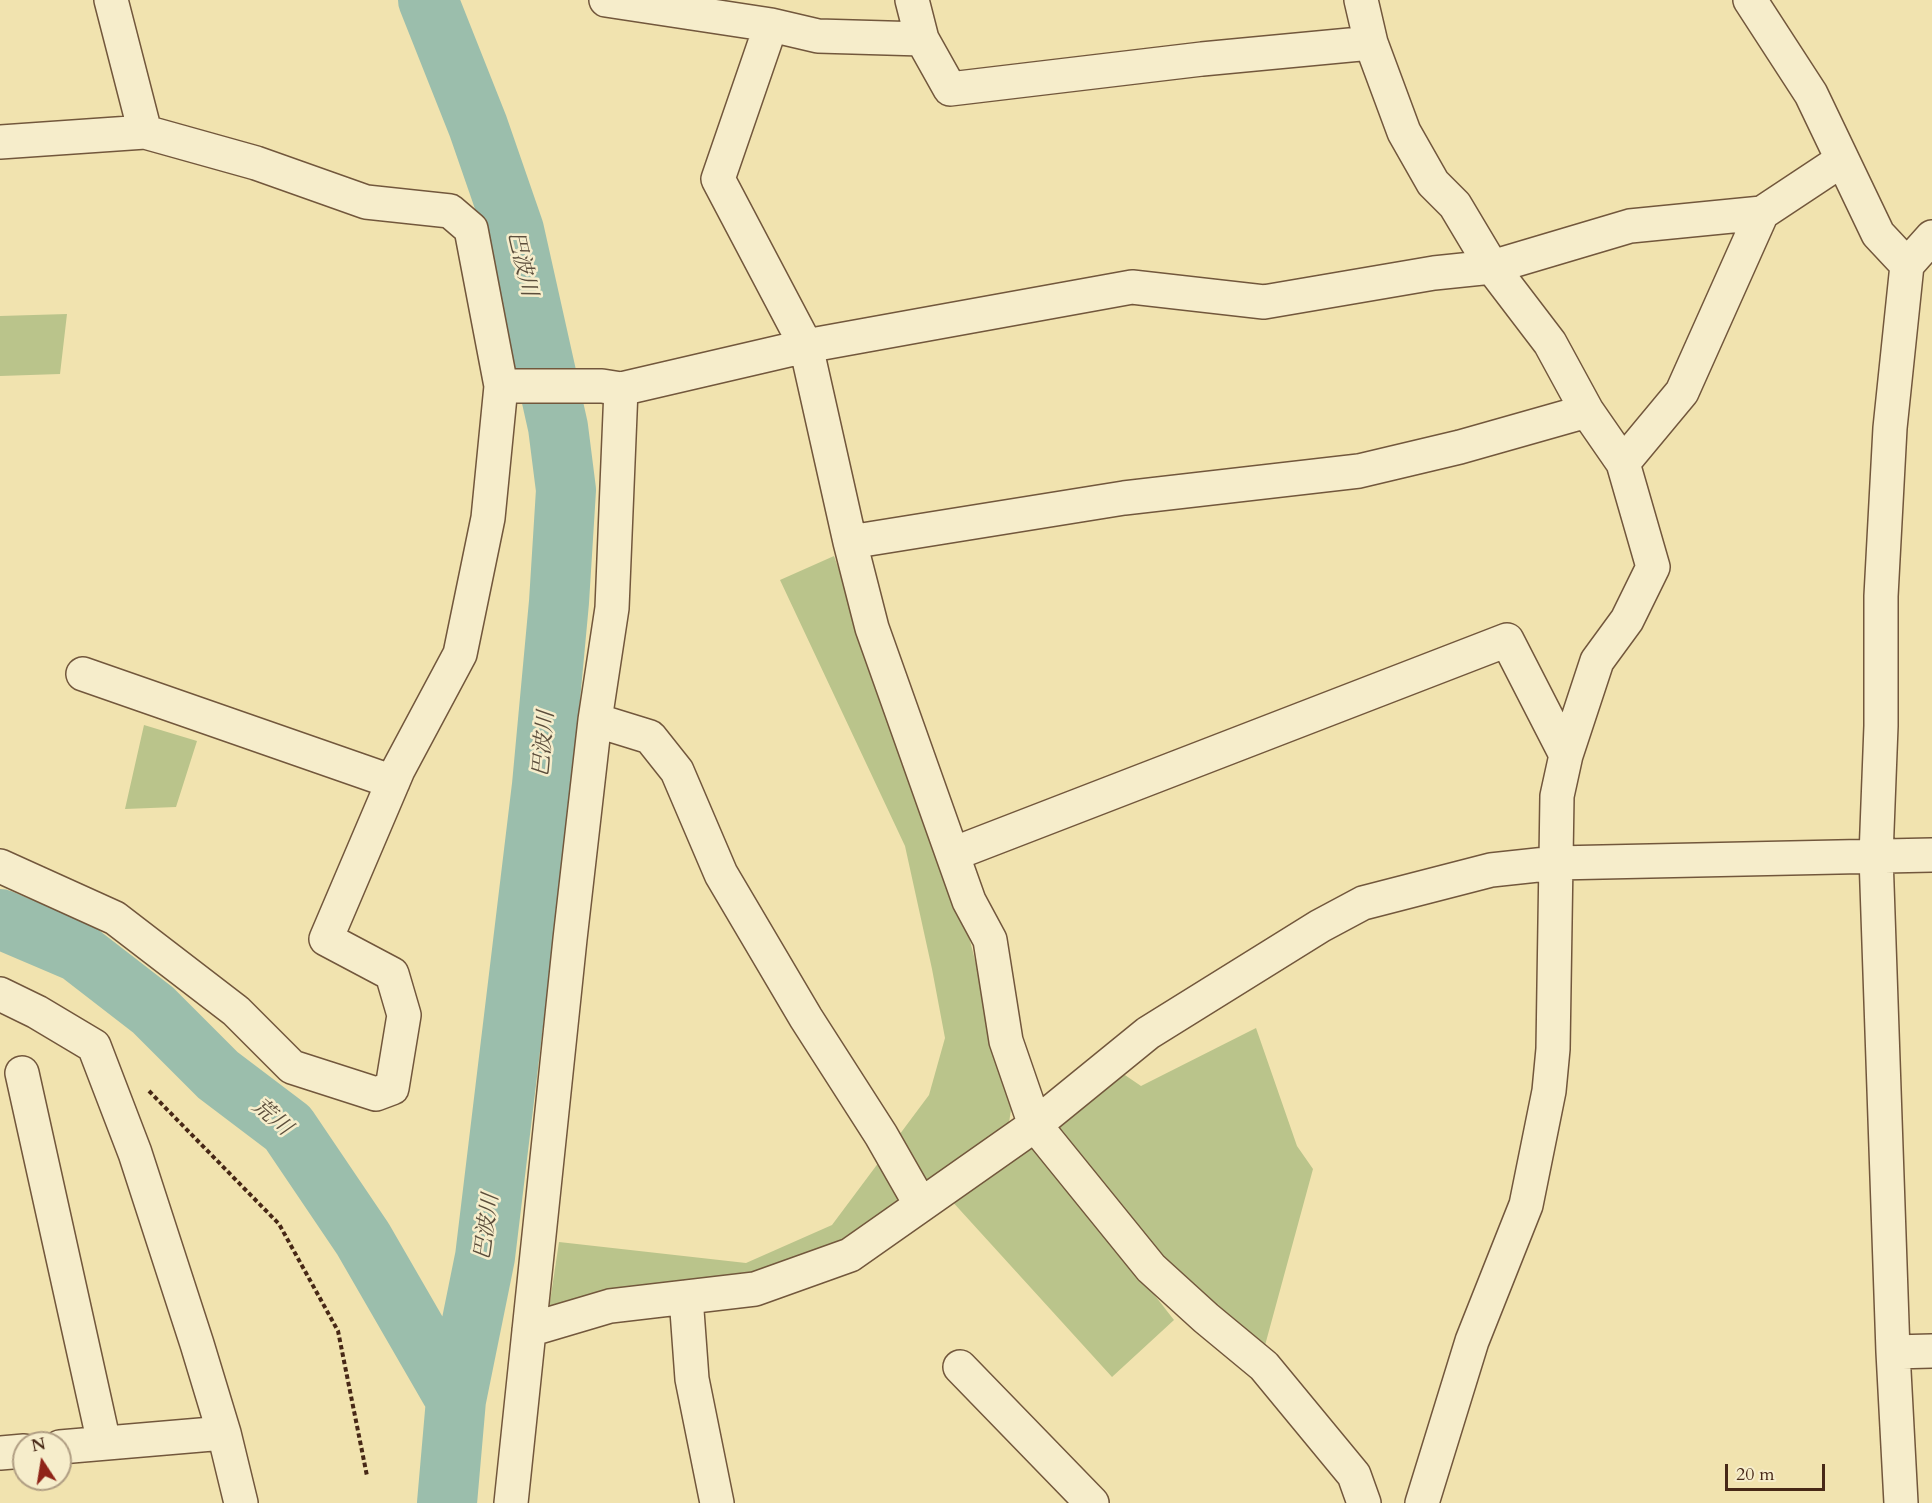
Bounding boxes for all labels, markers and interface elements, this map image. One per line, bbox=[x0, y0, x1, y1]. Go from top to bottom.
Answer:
water label: 巴波川 bbox=[501, 229, 541, 299]
water label: 巴波川 bbox=[529, 710, 561, 778]
water label: 荒川 bbox=[246, 1094, 296, 1142]
water label: 巴波川 bbox=[470, 1192, 506, 1262]
north arrow bbox=[12, 1431, 72, 1491]
text: N bbox=[30, 1433, 48, 1458]
scale bar bbox=[1728, 1452, 1828, 1490]
text: 20 m bbox=[1736, 1462, 1775, 1487]

